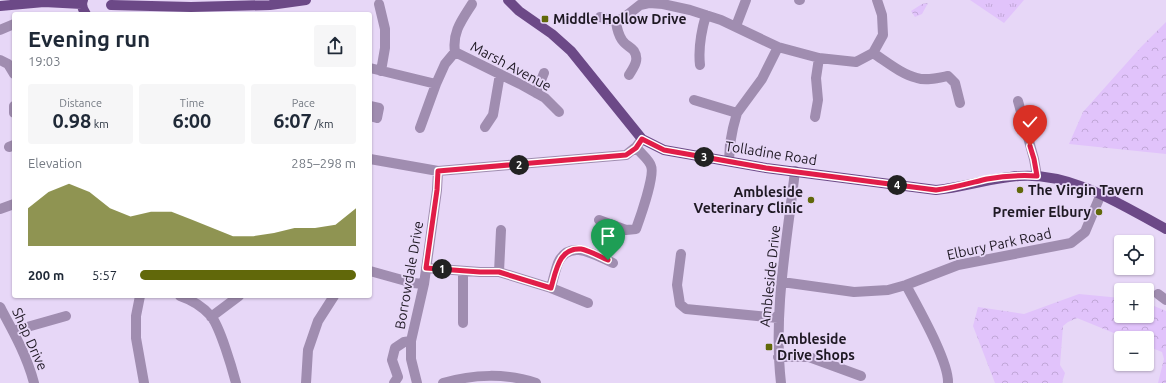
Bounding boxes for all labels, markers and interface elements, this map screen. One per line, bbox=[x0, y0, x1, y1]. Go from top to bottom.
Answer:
place label: Middle Hollow Drive bbox=[553, 11, 686, 27]
marker: Middle Hollow Drive bbox=[540, 14, 550, 24]
button: share bbox=[314, 25, 356, 67]
text: Evening run bbox=[28, 26, 150, 51]
street label: Marsh Avenue bbox=[468, 38, 554, 94]
text: 19:03 bbox=[28, 54, 61, 68]
text: Distance bbox=[59, 97, 102, 109]
text: Time bbox=[180, 97, 204, 109]
text: Pace bbox=[292, 97, 315, 109]
pin bbox=[1013, 105, 1047, 146]
text: 0.98 bbox=[52, 109, 91, 132]
text: 6:00 bbox=[173, 109, 211, 132]
text: 6:07 bbox=[273, 109, 312, 132]
icon: check bbox=[1019, 111, 1041, 133]
text: km bbox=[91, 118, 109, 130]
text: /km bbox=[312, 118, 334, 130]
street label: Tolladine Road bbox=[724, 138, 818, 168]
pin: 3 bbox=[694, 147, 714, 167]
text: 3 bbox=[701, 151, 707, 163]
pin: 2 bbox=[509, 155, 529, 175]
text: Elevation bbox=[28, 156, 82, 170]
text: 285–298 m bbox=[291, 156, 356, 170]
text: 2 bbox=[516, 159, 522, 171]
pin: 4 bbox=[887, 175, 907, 195]
text: 4 bbox=[894, 179, 900, 191]
place label: The Virgin Tavern bbox=[1028, 182, 1144, 198]
place label: Ambleside Veterinary Clinic bbox=[694, 184, 803, 216]
marker: The Virgin Tavern bbox=[1015, 185, 1025, 195]
marker: Ambleside Veterinary Clinic bbox=[806, 195, 816, 205]
place label: Premier Elbury bbox=[993, 204, 1092, 220]
marker: Premier Elbury bbox=[1094, 207, 1104, 217]
pin bbox=[591, 219, 625, 260]
street label: Borrowdale Drive bbox=[392, 220, 426, 330]
street label: Ambleside Drive bbox=[757, 224, 783, 328]
icon: arrive bbox=[597, 225, 619, 247]
street label: Elbury Park Road bbox=[945, 225, 1053, 263]
map controls bbox=[1114, 235, 1154, 371]
button: locate bbox=[1114, 235, 1154, 275]
pin: 1 bbox=[432, 259, 452, 279]
text: 1 bbox=[439, 263, 445, 275]
text: 200 m bbox=[28, 268, 64, 282]
text: 5:57 bbox=[92, 268, 117, 282]
button: + bbox=[1114, 283, 1154, 323]
street label: Shap Drive bbox=[9, 305, 51, 373]
place label: Ambleside Drive Shops bbox=[777, 331, 855, 363]
button: − bbox=[1114, 331, 1154, 371]
marker: Ambleside Drive Shops bbox=[764, 342, 774, 352]

